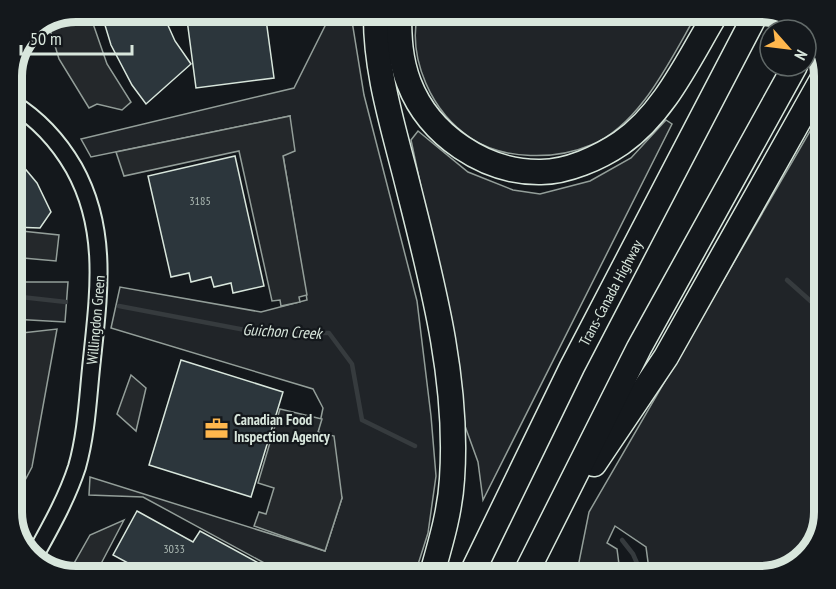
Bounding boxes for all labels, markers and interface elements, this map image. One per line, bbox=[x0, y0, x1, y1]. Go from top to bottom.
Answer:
scale bar bbox=[21, 18, 132, 56]
north arrow bbox=[758, 18, 818, 78]
text: 50 m bbox=[30, 27, 62, 50]
text: N bbox=[790, 47, 812, 64]
house number: 3185 bbox=[189, 193, 211, 208]
street label: Trans-Canada Highway bbox=[575, 236, 647, 349]
street label: Willingdon Green bbox=[82, 274, 109, 365]
water label: Guichon Creek bbox=[242, 319, 324, 343]
place label: Canadian Food Inspection Agency bbox=[234, 410, 331, 446]
office icon: Canadian Food Inspection Agency bbox=[203, 416, 229, 442]
house number: 3033 bbox=[163, 541, 185, 556]

